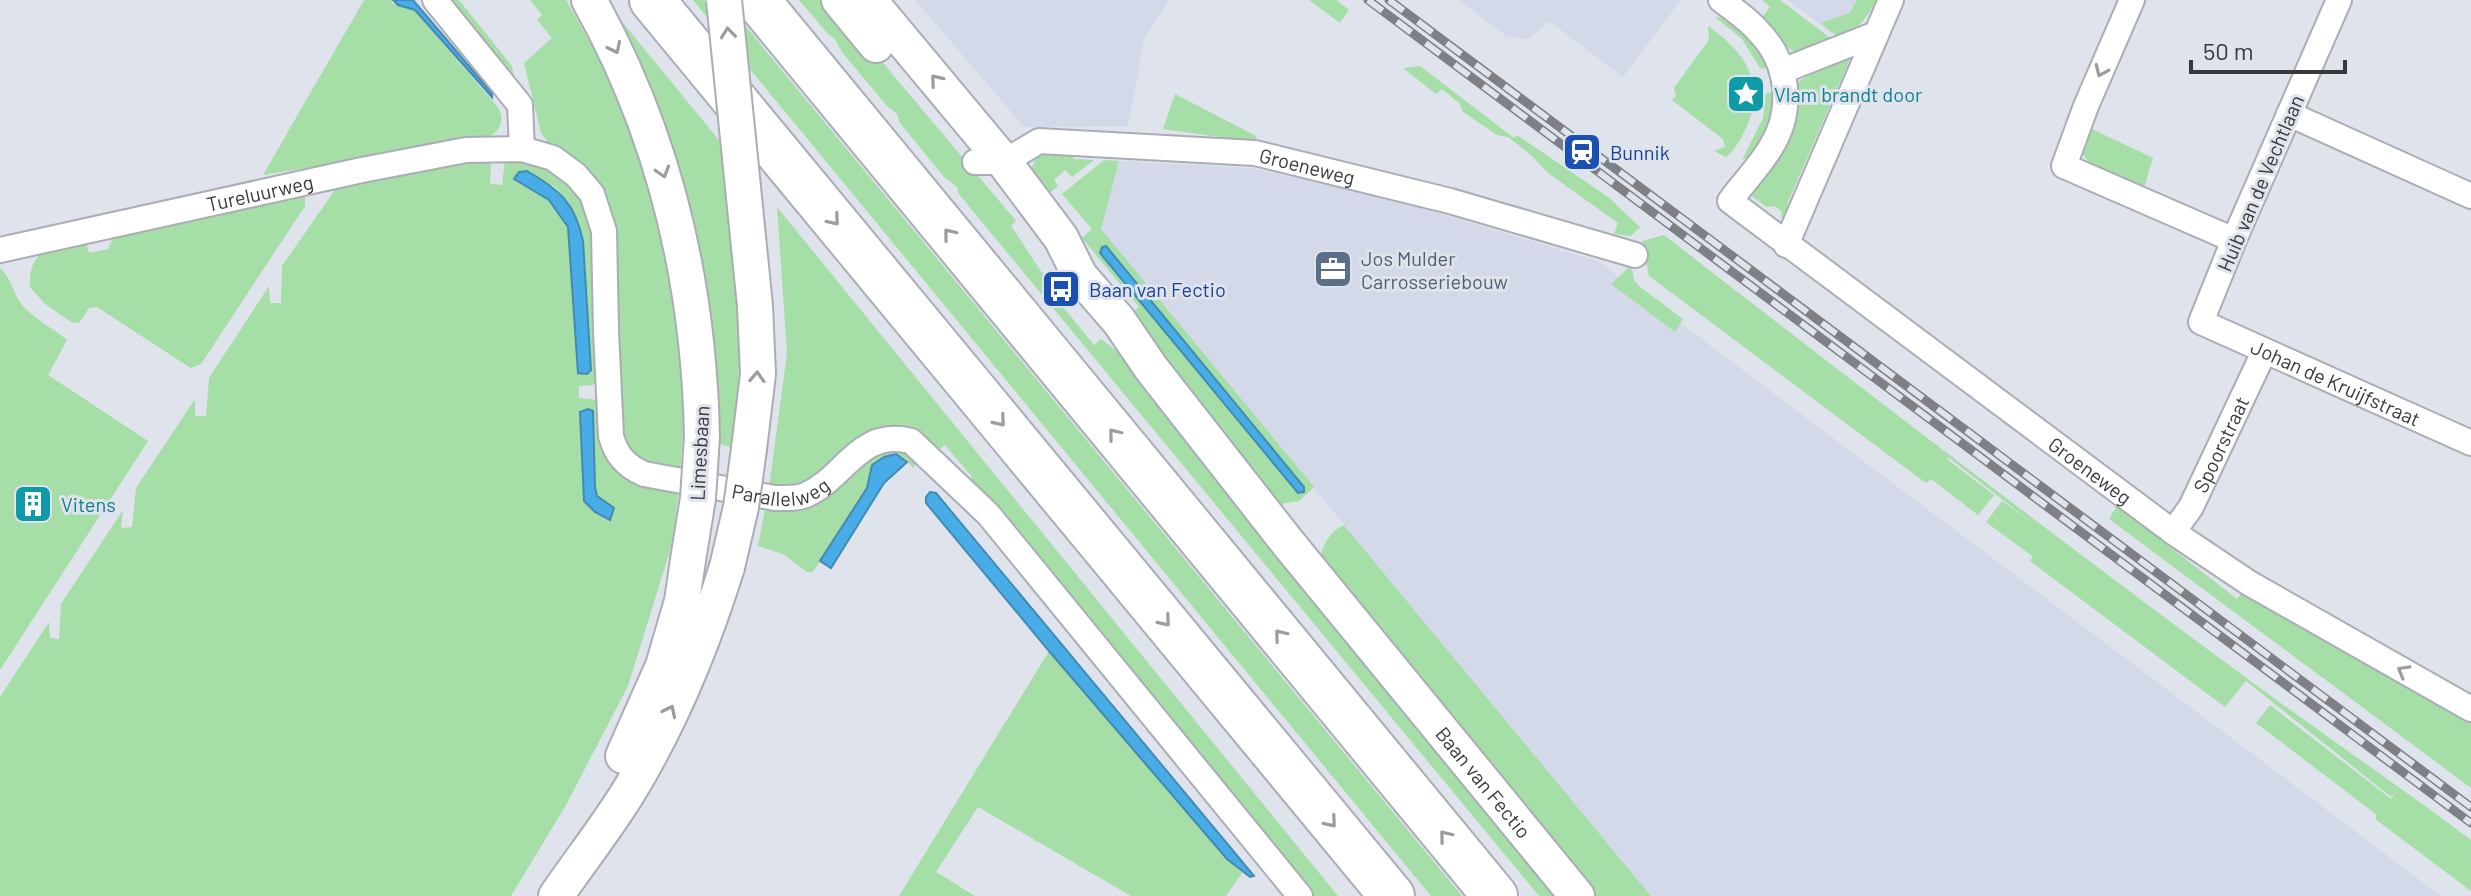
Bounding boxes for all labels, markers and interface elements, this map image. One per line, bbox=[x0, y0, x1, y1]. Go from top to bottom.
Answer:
scale bar bbox=[2191, 24, 2345, 74]
one-way arrow bbox=[719, 26, 736, 39]
text: 50 m bbox=[2203, 36, 2254, 65]
one-way arrow bbox=[605, 40, 621, 55]
one-way arrow bbox=[2095, 63, 2111, 78]
place icon: Vlam brandt door bbox=[1725, 73, 1767, 115]
one-way arrow bbox=[931, 75, 946, 90]
place label: Vlam brandt door bbox=[1774, 82, 1922, 106]
street label: Huib van de Vechtlaan bbox=[2212, 91, 2308, 275]
station icon: Bunnik bbox=[1561, 131, 1603, 173]
place label: Bunnik bbox=[1610, 140, 1670, 164]
street label: Groeneweg bbox=[1257, 143, 1358, 189]
one-way arrow bbox=[654, 165, 670, 178]
street label: Tureluurweg bbox=[204, 169, 315, 216]
one-way arrow bbox=[824, 211, 839, 225]
one-way arrow bbox=[944, 228, 959, 243]
place label: Jos Mulder Carrosseriebouw bbox=[1361, 246, 1508, 293]
office icon: Jos Mulder Carrosseriebouw bbox=[1312, 248, 1354, 290]
bus stop icon: Baan van Fectio bbox=[1040, 268, 1082, 310]
place label: Baan van Fectio bbox=[1089, 277, 1226, 301]
street label: Johan de Kruijfstraat bbox=[2247, 334, 2424, 431]
one-way arrow bbox=[748, 370, 765, 383]
street label: Spoorstraat bbox=[2188, 392, 2253, 496]
street label: Limesbaan bbox=[685, 405, 713, 501]
one-way arrow bbox=[990, 411, 1005, 426]
one-way arrow bbox=[1110, 429, 1124, 444]
street label: Groeneweg bbox=[2044, 431, 2137, 509]
street label: Parallelweg bbox=[730, 472, 834, 510]
building icon: Vitens bbox=[12, 483, 54, 525]
place label: Vitens bbox=[61, 492, 116, 516]
one-way arrow bbox=[1155, 612, 1170, 626]
one-way arrow bbox=[1275, 630, 1290, 644]
one-way arrow bbox=[2397, 665, 2412, 681]
one-way arrow bbox=[660, 704, 676, 719]
street label: Baan van Fectio bbox=[1431, 722, 1536, 843]
one-way arrow bbox=[1321, 813, 1336, 827]
one-way arrow bbox=[1440, 831, 1455, 845]

